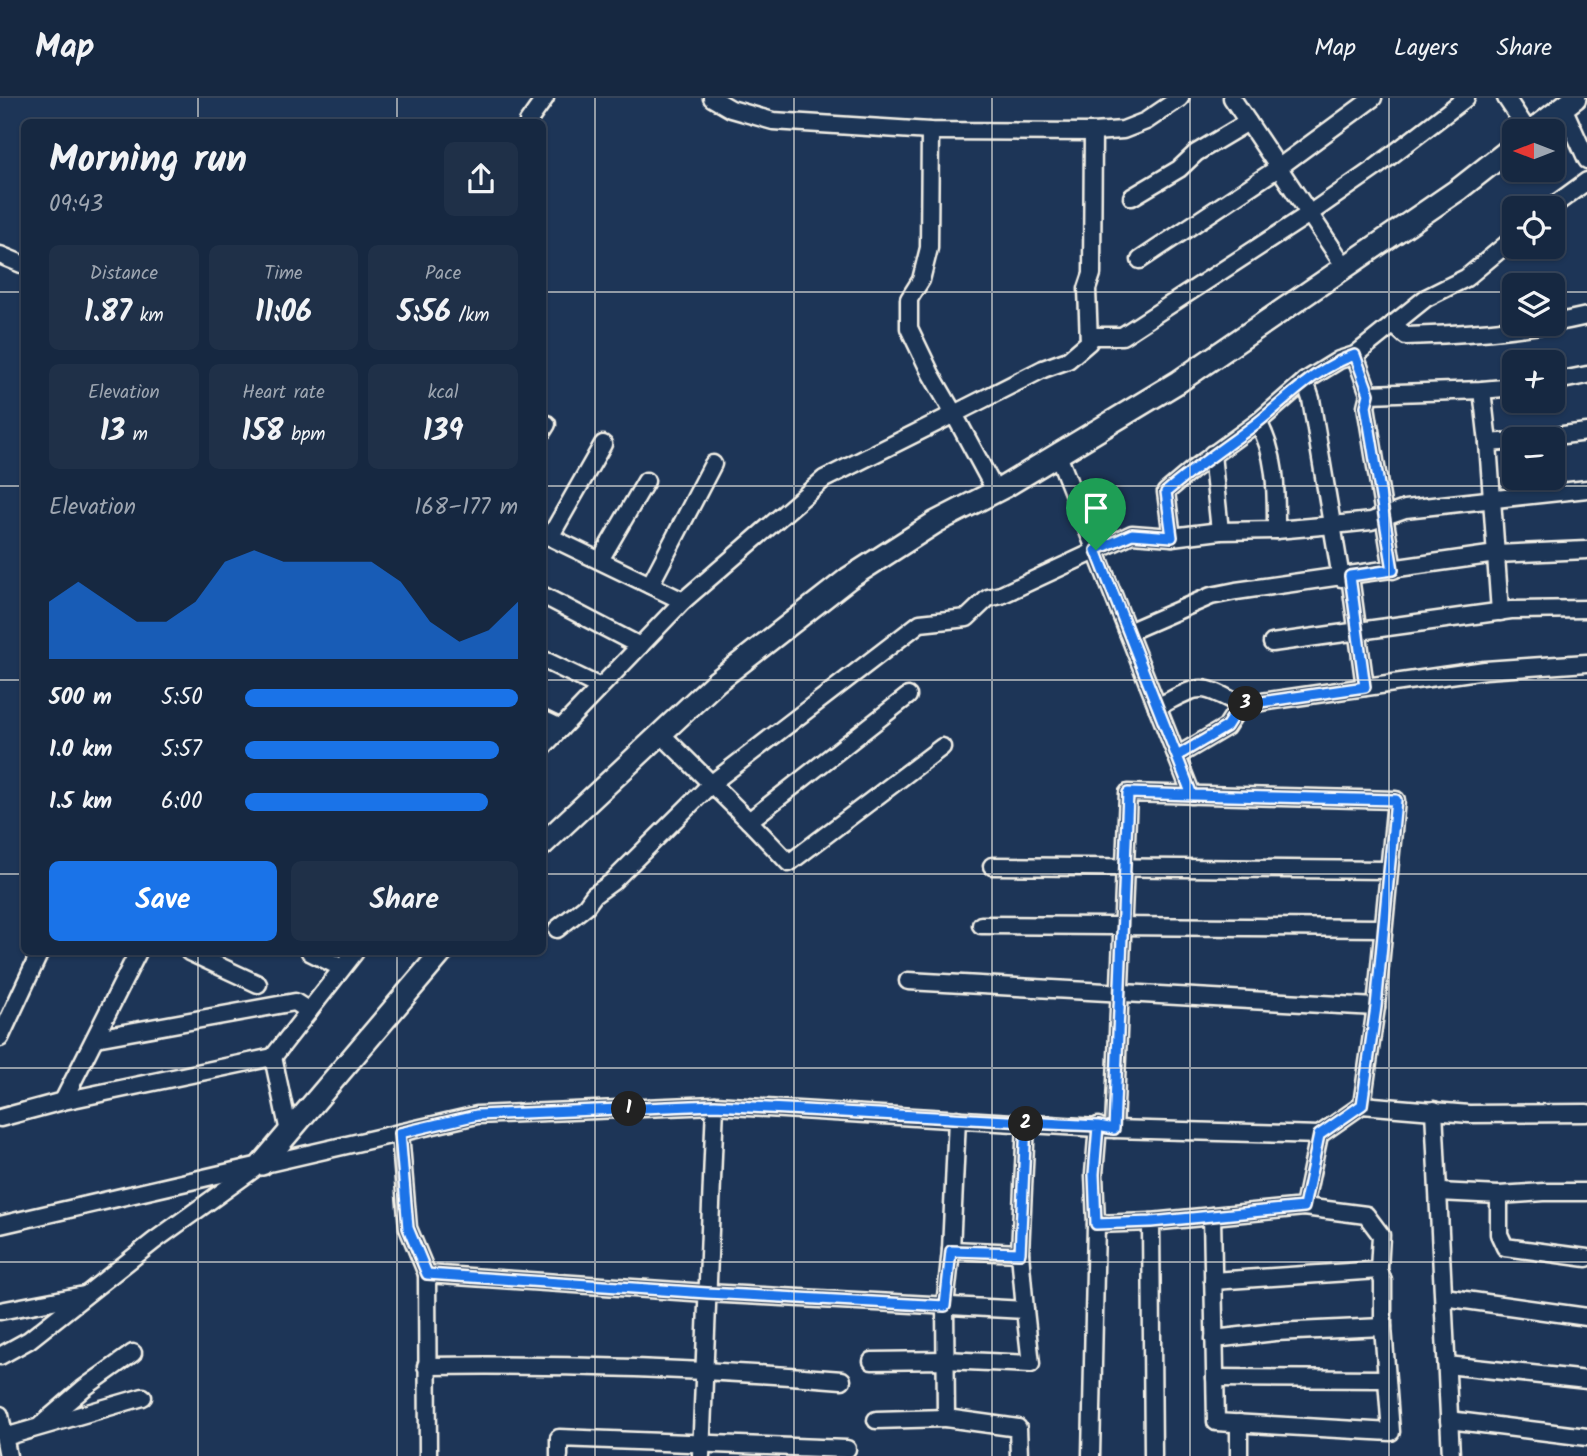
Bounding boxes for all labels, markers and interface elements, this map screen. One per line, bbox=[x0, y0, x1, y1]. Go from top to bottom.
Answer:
text: Map bbox=[35, 22, 95, 75]
text: Map bbox=[1314, 29, 1356, 68]
text: Layers bbox=[1394, 29, 1458, 68]
text: Share bbox=[1496, 29, 1552, 68]
north arrow bbox=[1502, 119, 1564, 182]
map controls bbox=[1502, 119, 1565, 490]
text: Morning run bbox=[49, 131, 247, 191]
button: share bbox=[444, 142, 518, 216]
text: 09:43 bbox=[49, 187, 103, 223]
button: locate bbox=[1502, 196, 1565, 259]
text: Distance bbox=[90, 259, 158, 289]
text: Time bbox=[264, 259, 303, 289]
text: Pace bbox=[425, 259, 461, 289]
button: layers bbox=[1502, 273, 1565, 336]
text: 1.87 bbox=[84, 289, 132, 337]
text: 11:06 bbox=[255, 289, 312, 337]
text: 5:56 bbox=[397, 289, 451, 337]
text: km bbox=[132, 301, 164, 331]
text: /km bbox=[451, 301, 489, 331]
button: + bbox=[1502, 350, 1565, 413]
text: Elevation bbox=[88, 378, 160, 408]
text: Heart rate bbox=[242, 378, 325, 408]
text: kcal bbox=[428, 378, 459, 408]
text: 13 bbox=[100, 408, 125, 456]
text: 158 bbox=[242, 408, 284, 456]
text: 139 bbox=[423, 408, 463, 456]
text: m bbox=[125, 420, 148, 450]
text: bpm bbox=[284, 420, 325, 450]
button: − bbox=[1502, 427, 1565, 490]
pin bbox=[1066, 478, 1126, 550]
icon: arrive bbox=[1077, 489, 1115, 527]
text: Elevation bbox=[49, 490, 136, 526]
text: 168–177 m bbox=[414, 490, 518, 526]
text: 500 m bbox=[49, 680, 112, 716]
text: 5:50 bbox=[161, 680, 203, 716]
pin: 3 bbox=[1228, 686, 1264, 722]
text: 3 bbox=[1240, 688, 1251, 718]
text: 1.0 km bbox=[49, 732, 112, 768]
text: 5:57 bbox=[161, 732, 202, 768]
text: 1.5 km bbox=[49, 784, 112, 820]
text: 6:00 bbox=[161, 784, 202, 820]
button: Save bbox=[49, 861, 277, 941]
button: Share bbox=[291, 861, 518, 941]
pin: 1 bbox=[612, 1091, 646, 1126]
text: 1 bbox=[626, 1093, 631, 1123]
pin: 2 bbox=[1009, 1107, 1044, 1142]
text: 2 bbox=[1020, 1108, 1031, 1138]

